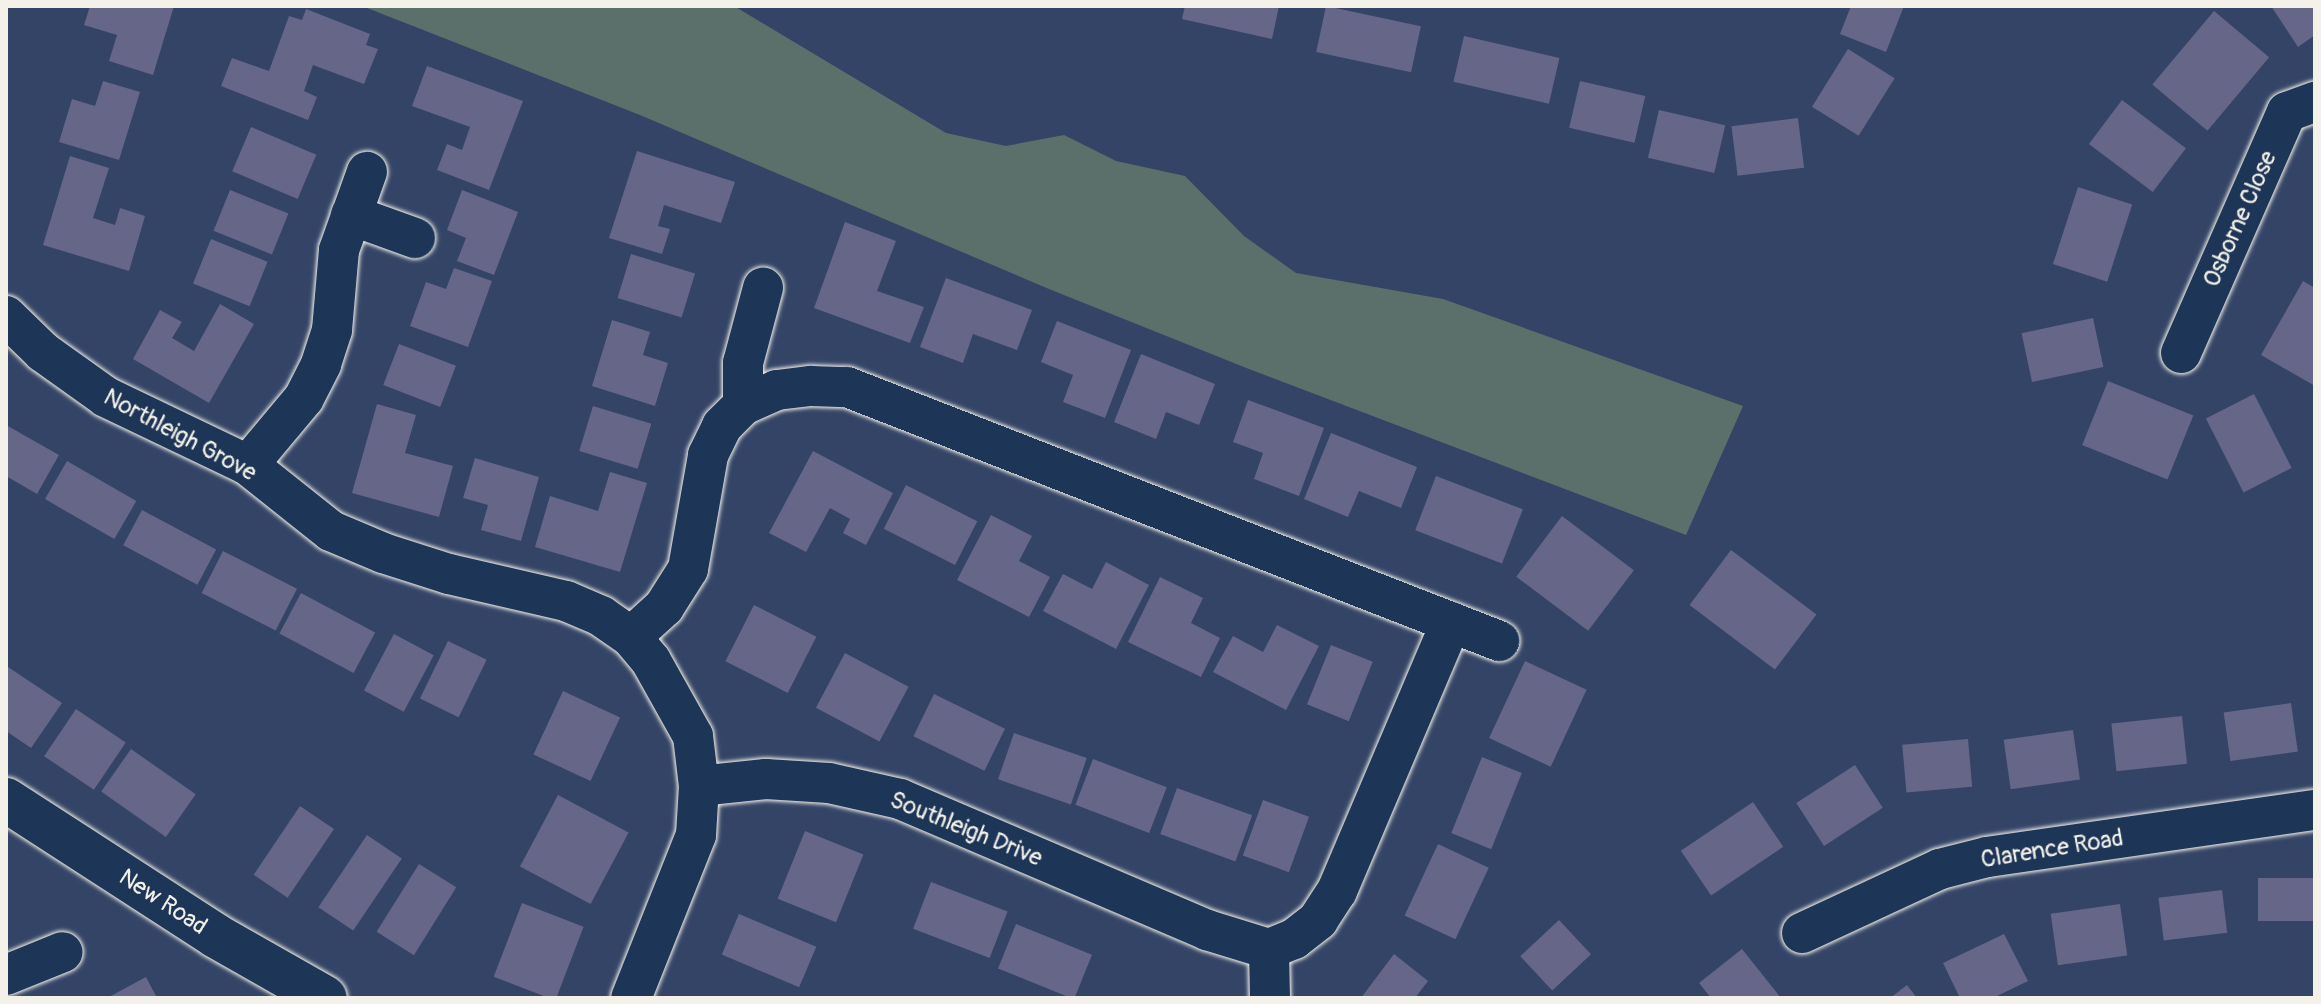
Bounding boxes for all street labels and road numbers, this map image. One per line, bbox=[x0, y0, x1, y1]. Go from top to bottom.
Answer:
street label: Osborne Close bbox=[2197, 147, 2283, 291]
street label: Northleigh Grove bbox=[99, 383, 261, 487]
street label: Southleigh Drive bbox=[886, 785, 1046, 873]
street label: Clarence Road bbox=[1979, 824, 2125, 874]
street label: New Road bbox=[114, 863, 212, 941]

